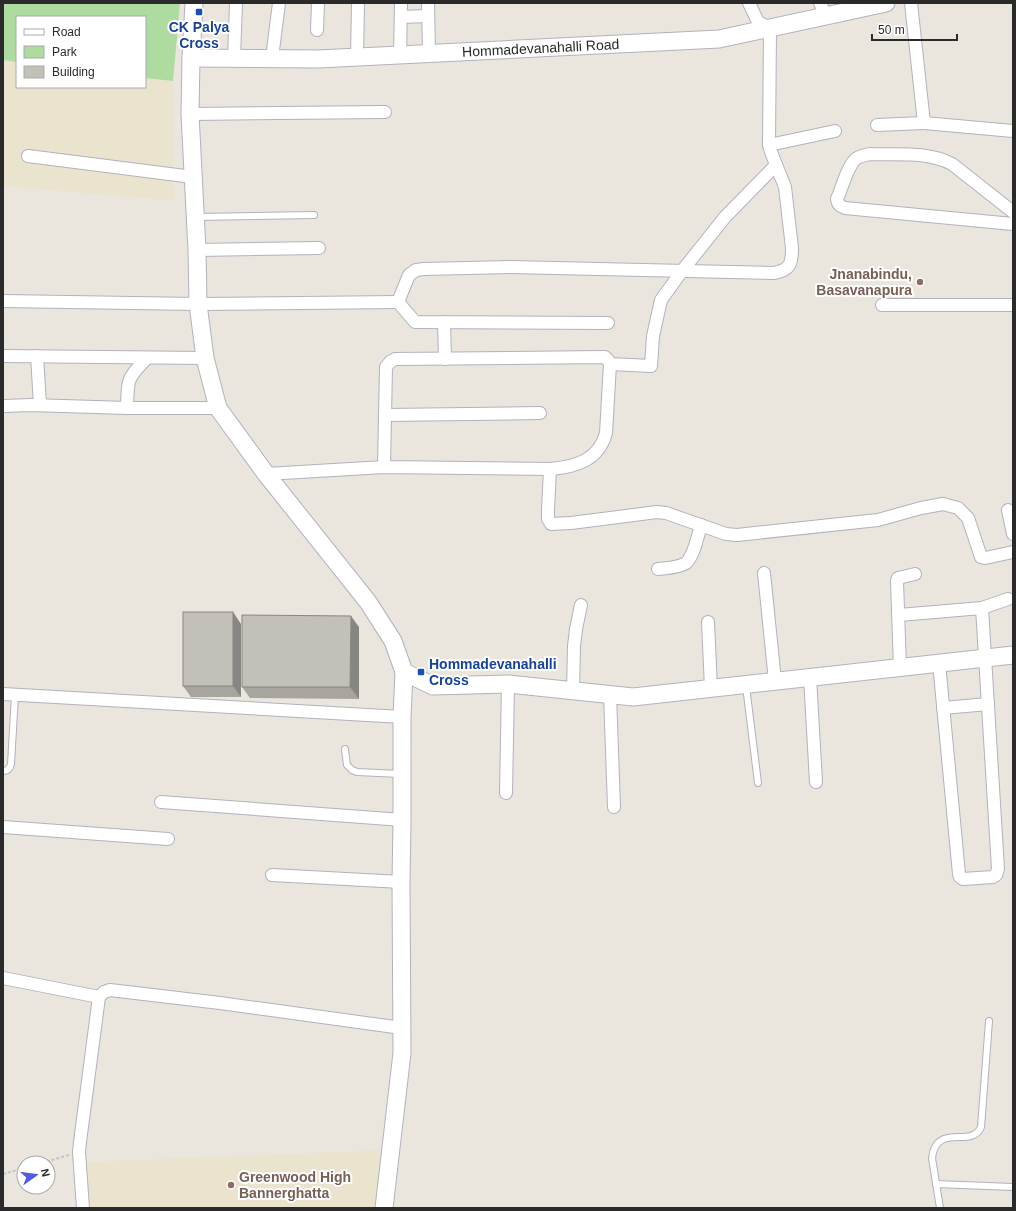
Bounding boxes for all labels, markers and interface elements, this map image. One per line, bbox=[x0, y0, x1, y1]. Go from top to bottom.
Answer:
marker: CK Palya Cross bbox=[194, 7, 204, 17]
legend bbox=[16, 16, 146, 88]
scale bar bbox=[872, 16, 957, 42]
place label: CK Palya Cross bbox=[169, 19, 230, 51]
text: 50 m bbox=[878, 23, 905, 37]
text: Road bbox=[52, 25, 81, 39]
street label: Hommadevanahalli Road bbox=[462, 36, 620, 60]
text: Park bbox=[52, 45, 78, 59]
text: Building bbox=[52, 65, 95, 79]
place label: Jnanabindu, Basavanapura bbox=[816, 266, 912, 298]
marker: Jnanabindu, Basavanapura bbox=[915, 277, 925, 287]
place label: Hommadevanahalli Cross bbox=[429, 656, 557, 688]
marker: Hommadevanahalli Cross bbox=[416, 667, 426, 677]
north arrow bbox=[16, 1155, 56, 1195]
text: N bbox=[39, 1167, 52, 1178]
place label: Greenwood High Bannerghatta bbox=[239, 1169, 351, 1201]
marker: Greenwood High Bannerghatta bbox=[226, 1180, 236, 1190]

